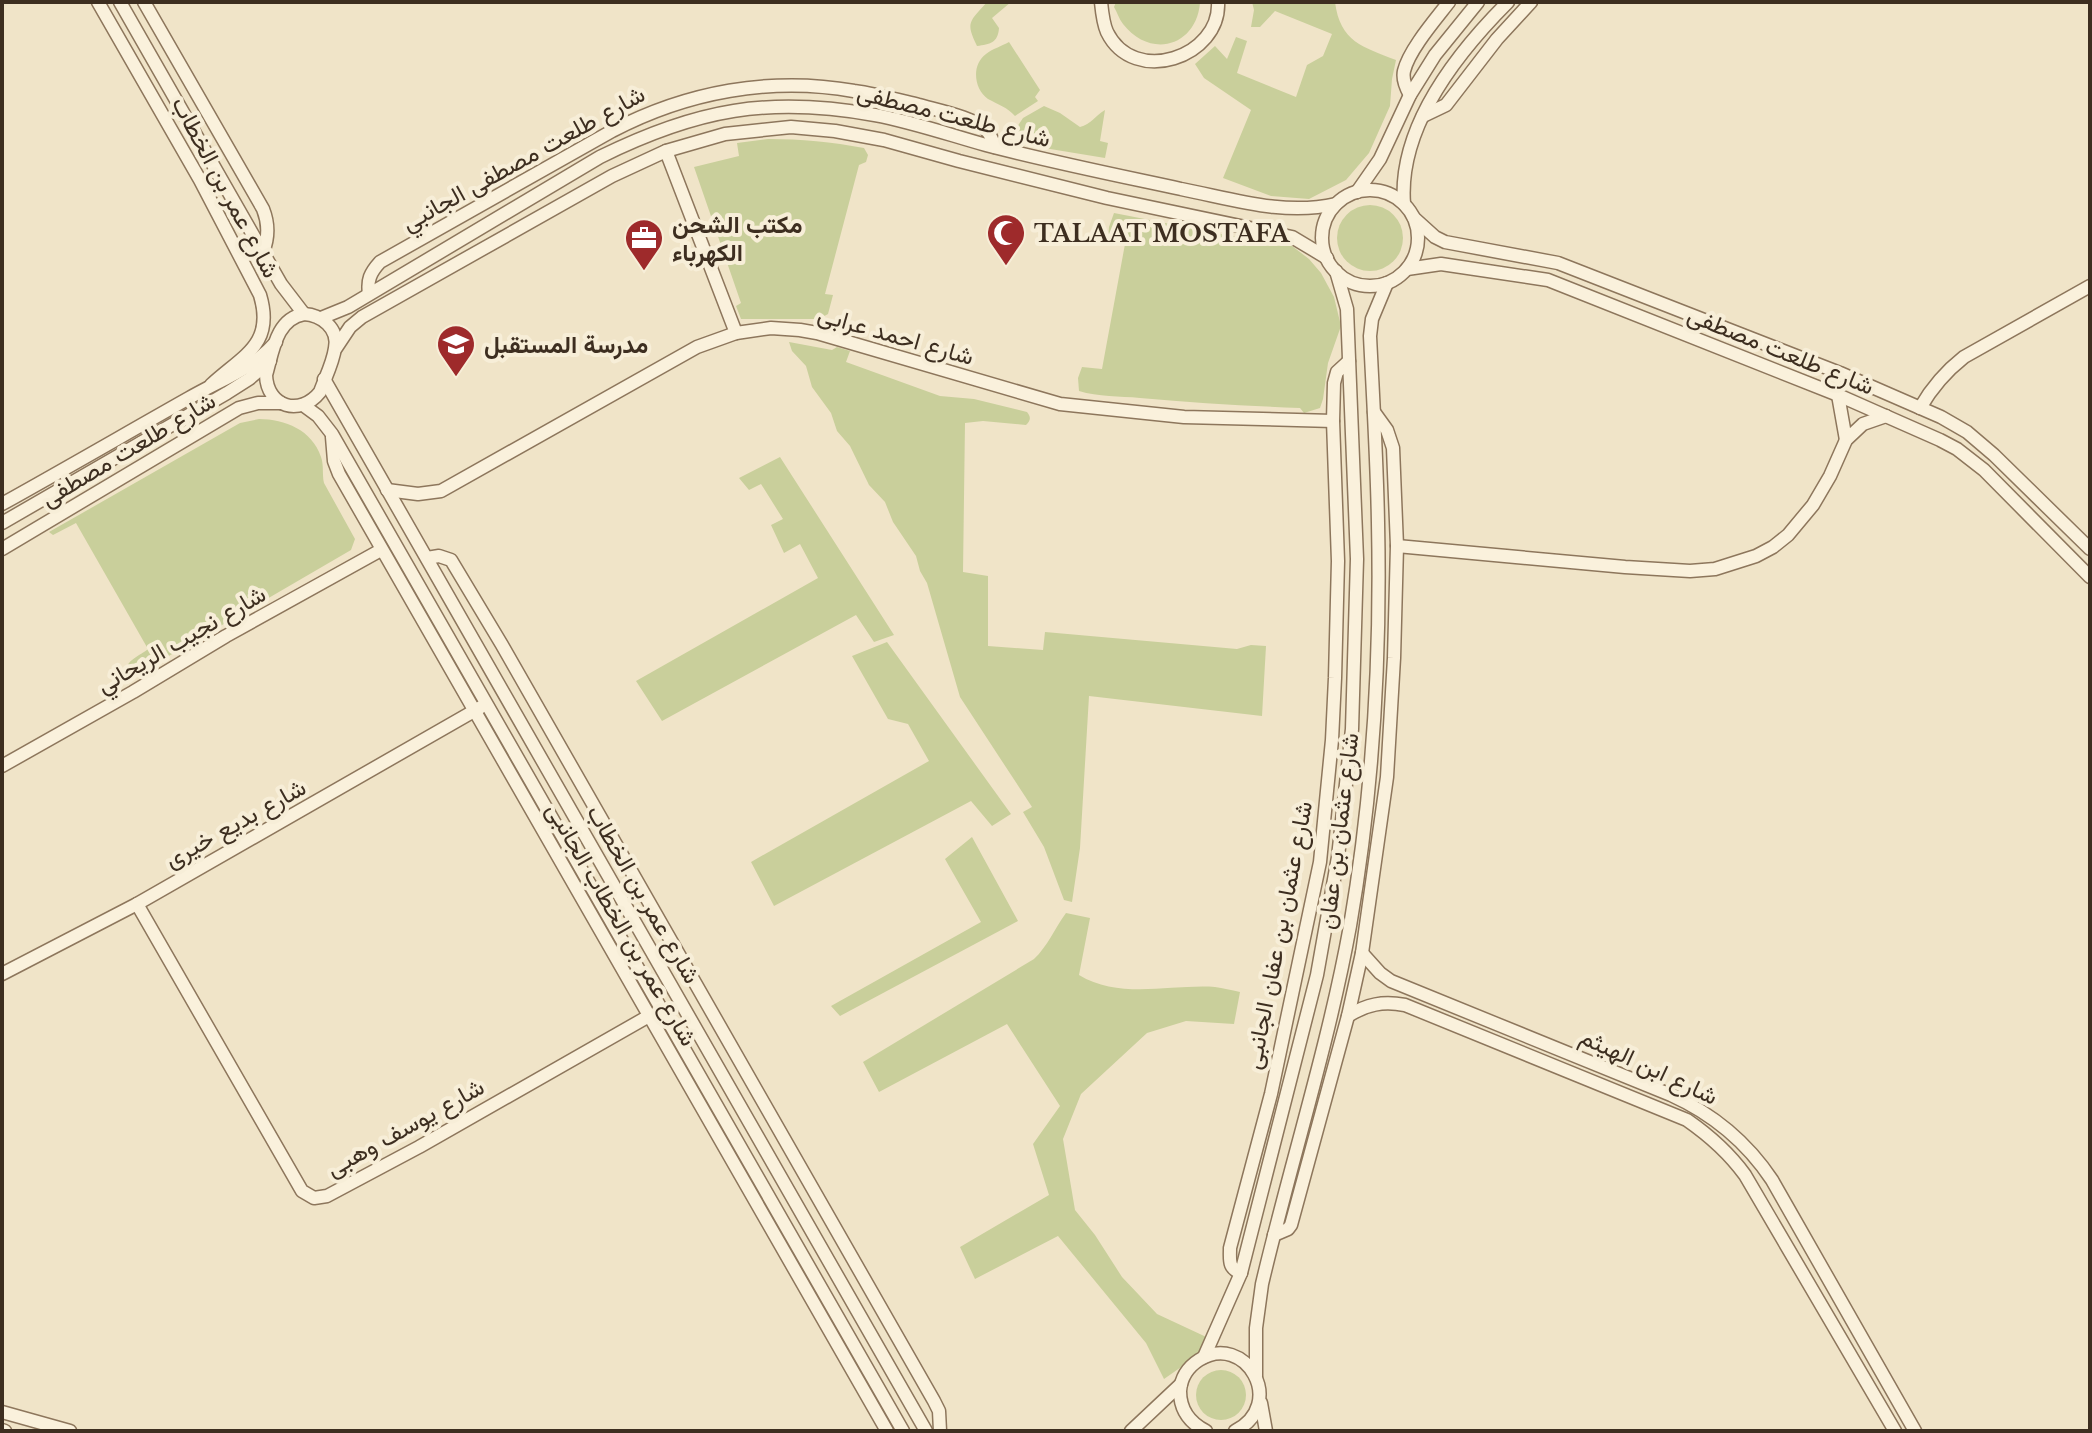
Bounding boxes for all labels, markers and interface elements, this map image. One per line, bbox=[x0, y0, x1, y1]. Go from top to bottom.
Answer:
street label: شارع طلعت مصطفى bbox=[854, 77, 1054, 155]
street label: شارع طلعت مصطفى الجانبي bbox=[396, 79, 652, 241]
street label: شارع عمر بن الخطاب bbox=[164, 91, 286, 284]
place label: مكتب الشحن الكهرباء bbox=[672, 210, 802, 268]
mosque icon: TALAAT MOSTAFA bbox=[985, 212, 1027, 267]
office icon: مكتب الشحن الكهرباء bbox=[623, 217, 665, 272]
place label: TALAAT MOSTAFA bbox=[1034, 219, 1291, 248]
street label: شارع احمد عرابى bbox=[814, 299, 977, 373]
street label: شارع طلعت مصطفى bbox=[1683, 299, 1878, 402]
school or university icon: مدرسة المستقبل bbox=[435, 323, 477, 378]
place label: مدرسة المستقبل bbox=[484, 330, 648, 360]
street label: شارع طلعت مصطفى bbox=[35, 385, 222, 514]
street label: شارع نجيب الريحاني bbox=[91, 579, 273, 704]
street label: شارع عثمان بن عفان bbox=[1312, 731, 1366, 931]
street label: شارع بديع خيرى bbox=[159, 772, 312, 876]
street label: شارع عمر بن الخطاب الجانبى bbox=[539, 797, 704, 1052]
street label: شارع عثمان بن عفان الجانبى bbox=[1238, 798, 1320, 1072]
street label: شارع عمر بن الخطاب bbox=[579, 800, 707, 989]
street label: شارع ابن الهيثم bbox=[1575, 1021, 1723, 1112]
street label: شارع يوسف وهبى bbox=[321, 1072, 490, 1184]

